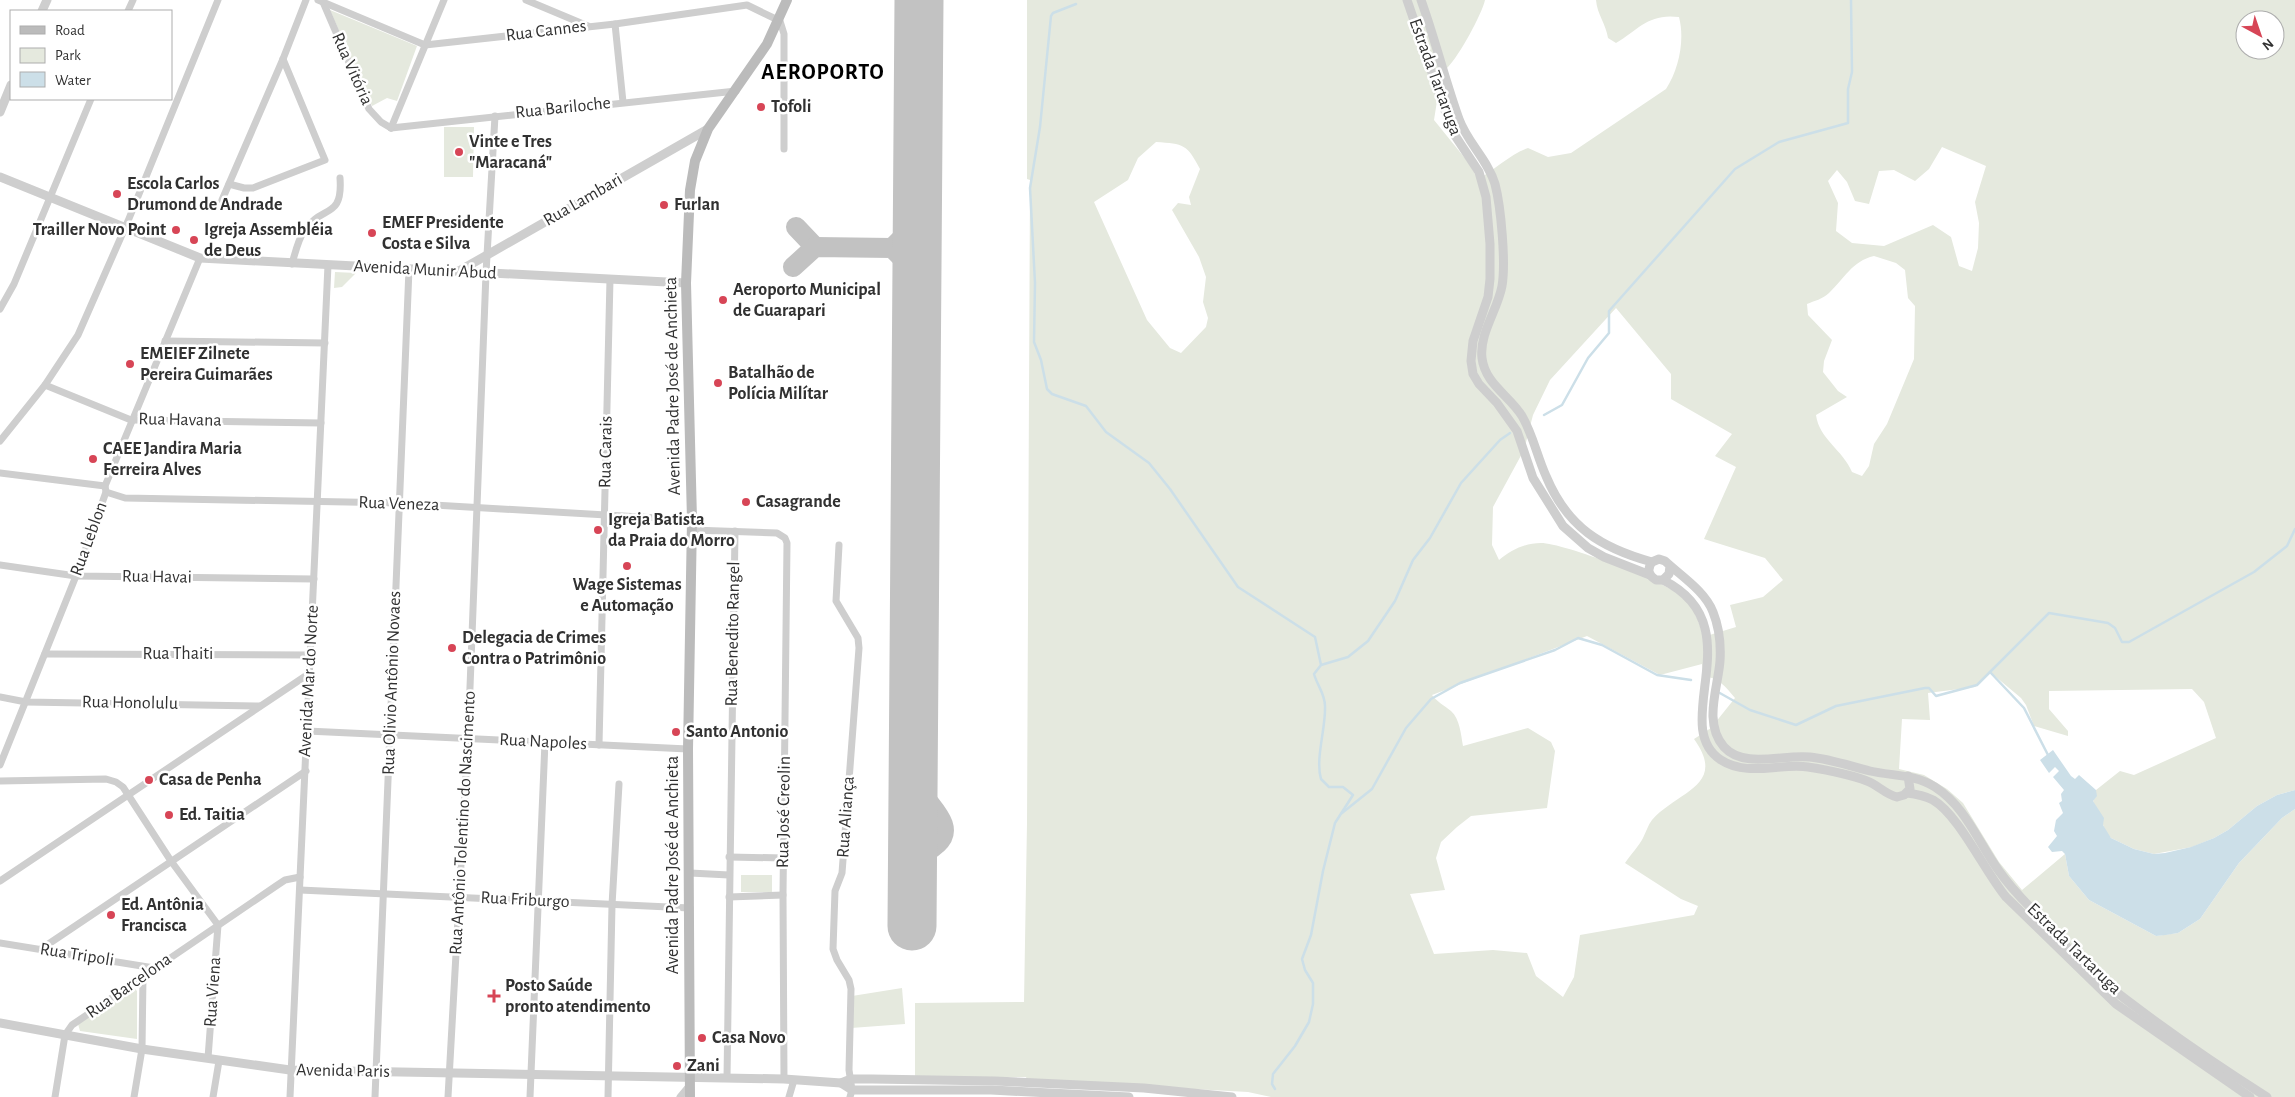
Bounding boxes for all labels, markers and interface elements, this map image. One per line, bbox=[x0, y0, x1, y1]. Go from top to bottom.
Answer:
legend bbox=[10, 10, 172, 100]
north arrow bbox=[2235, 10, 2285, 60]
street label: Estrada Tartaruga bbox=[1406, 16, 1464, 138]
street label: Rua Cannes bbox=[505, 17, 587, 45]
text: Road bbox=[55, 23, 85, 38]
street label: Rua Vitória bbox=[328, 30, 376, 108]
text: N bbox=[2259, 36, 2276, 53]
text: Park bbox=[55, 48, 81, 63]
district label: AEROPORTO bbox=[761, 61, 885, 83]
text: Water bbox=[55, 73, 91, 88]
street label: Rua Bariloche bbox=[514, 94, 612, 122]
place label: Tofoli bbox=[771, 98, 812, 116]
marker: Tofoli bbox=[755, 101, 767, 113]
place label: Vinte e Tres "Maracaná" bbox=[469, 133, 552, 172]
marker: Vinte e Tres "Maracaná" bbox=[453, 146, 465, 158]
street label: Rua Lambari bbox=[541, 170, 625, 230]
place label: Escola Carlos Drumond de Andrade bbox=[127, 175, 282, 214]
marker: Escola Carlos Drumond de Andrade bbox=[111, 188, 123, 200]
place label: Furlan bbox=[674, 196, 720, 214]
marker: Furlan bbox=[658, 199, 670, 211]
place label: EMEF Presidente Costa e Silva bbox=[382, 214, 504, 253]
place label: Trailler Novo Point bbox=[33, 221, 166, 239]
place label: Igreja Assembléia de Deus bbox=[204, 221, 333, 260]
marker: Trailler Novo Point bbox=[170, 224, 182, 236]
marker: EMEF Presidente Costa e Silva bbox=[366, 227, 378, 239]
marker: Igreja Assembléia de Deus bbox=[188, 234, 200, 246]
street label: Avenida Munir Abud bbox=[353, 257, 497, 283]
street label: Avenida Padre José de Anchieta bbox=[662, 277, 684, 495]
place label: Aeroporto Municipal de Guarapari bbox=[733, 281, 881, 320]
marker: Aeroporto Municipal de Guarapari bbox=[717, 294, 729, 306]
place label: EMEIEF Zilnete Pereira Guimarães bbox=[140, 345, 273, 384]
marker: EMEIEF Zilnete Pereira Guimarães bbox=[124, 358, 136, 370]
place label: Batalhão de Polícia Milítar bbox=[728, 364, 829, 403]
marker: Batalhão de Polícia Milítar bbox=[712, 377, 724, 389]
street label: Rua Havana bbox=[138, 410, 222, 430]
street label: Rua Carais bbox=[596, 416, 616, 488]
place label: CAEE Jandira Maria Ferreira Alves bbox=[103, 440, 242, 479]
marker: CAEE Jandira Maria Ferreira Alves bbox=[87, 453, 99, 465]
place label: Casagrande bbox=[756, 493, 841, 511]
street label: Rua Veneza bbox=[358, 494, 440, 514]
marker: Casagrande bbox=[740, 496, 752, 508]
street label: Rua Leblon bbox=[67, 500, 111, 578]
place label: Igreja Batista da Praia do Morro bbox=[608, 511, 735, 550]
marker: Igreja Batista da Praia do Morro bbox=[592, 524, 604, 536]
marker: Wage Sistemas e Automação bbox=[621, 560, 633, 572]
street label: Rua Benedito Rangel bbox=[723, 561, 743, 707]
street label: Rua Havai bbox=[122, 567, 192, 587]
place label: Wage Sistemas e Automação bbox=[572, 576, 682, 615]
street label: Rua Olivio Antônio Novaes bbox=[380, 591, 404, 775]
street label: Avenida Mar do Norte bbox=[296, 605, 322, 757]
place label: Delegacia de Crimes Contra o Patrimônio bbox=[462, 629, 606, 668]
marker: Delegacia de Crimes Contra o Patrimônio bbox=[446, 642, 458, 654]
street label: Rua Thaiti bbox=[143, 645, 213, 663]
street label: Rua Antônio Tolentino do Nascimento bbox=[447, 690, 479, 956]
street label: Rua Honolulu bbox=[82, 693, 178, 713]
place label: Santo Antonio bbox=[686, 723, 788, 741]
marker: Santo Antonio bbox=[670, 726, 682, 738]
street label: Rua Napoles bbox=[499, 731, 587, 753]
street label: Avenida Padre José de Anchieta bbox=[664, 756, 682, 974]
street label: Rua José Creolin bbox=[774, 756, 794, 868]
place label: Casa de Penha bbox=[159, 771, 262, 789]
marker: Casa de Penha bbox=[143, 774, 155, 786]
street label: Rua Aliança bbox=[834, 776, 858, 858]
place label: Ed. Taitia bbox=[179, 806, 245, 824]
marker: Ed. Taitia bbox=[163, 809, 175, 821]
street label: Rua Friburgo bbox=[480, 889, 570, 911]
place label: Ed. Antônia Francisca bbox=[121, 896, 204, 935]
street label: Estrada Tartaruga bbox=[2024, 900, 2124, 998]
marker: Ed. Antônia Francisca bbox=[105, 909, 117, 921]
street label: Rua Tripoli bbox=[39, 940, 115, 970]
street label: Rua Barcelona bbox=[83, 950, 175, 1022]
street label: Rua Viena bbox=[202, 956, 224, 1028]
place label: Posto Saúde pronto atendimento bbox=[505, 977, 651, 1016]
marker: Posto Saúde pronto atendimento bbox=[487, 989, 501, 1003]
place label: Casa Novo bbox=[712, 1029, 786, 1047]
marker: Casa Novo bbox=[696, 1032, 708, 1044]
place label: Zani bbox=[687, 1057, 720, 1075]
marker: Zani bbox=[671, 1060, 683, 1072]
street label: Avenida Paris bbox=[296, 1061, 390, 1081]

